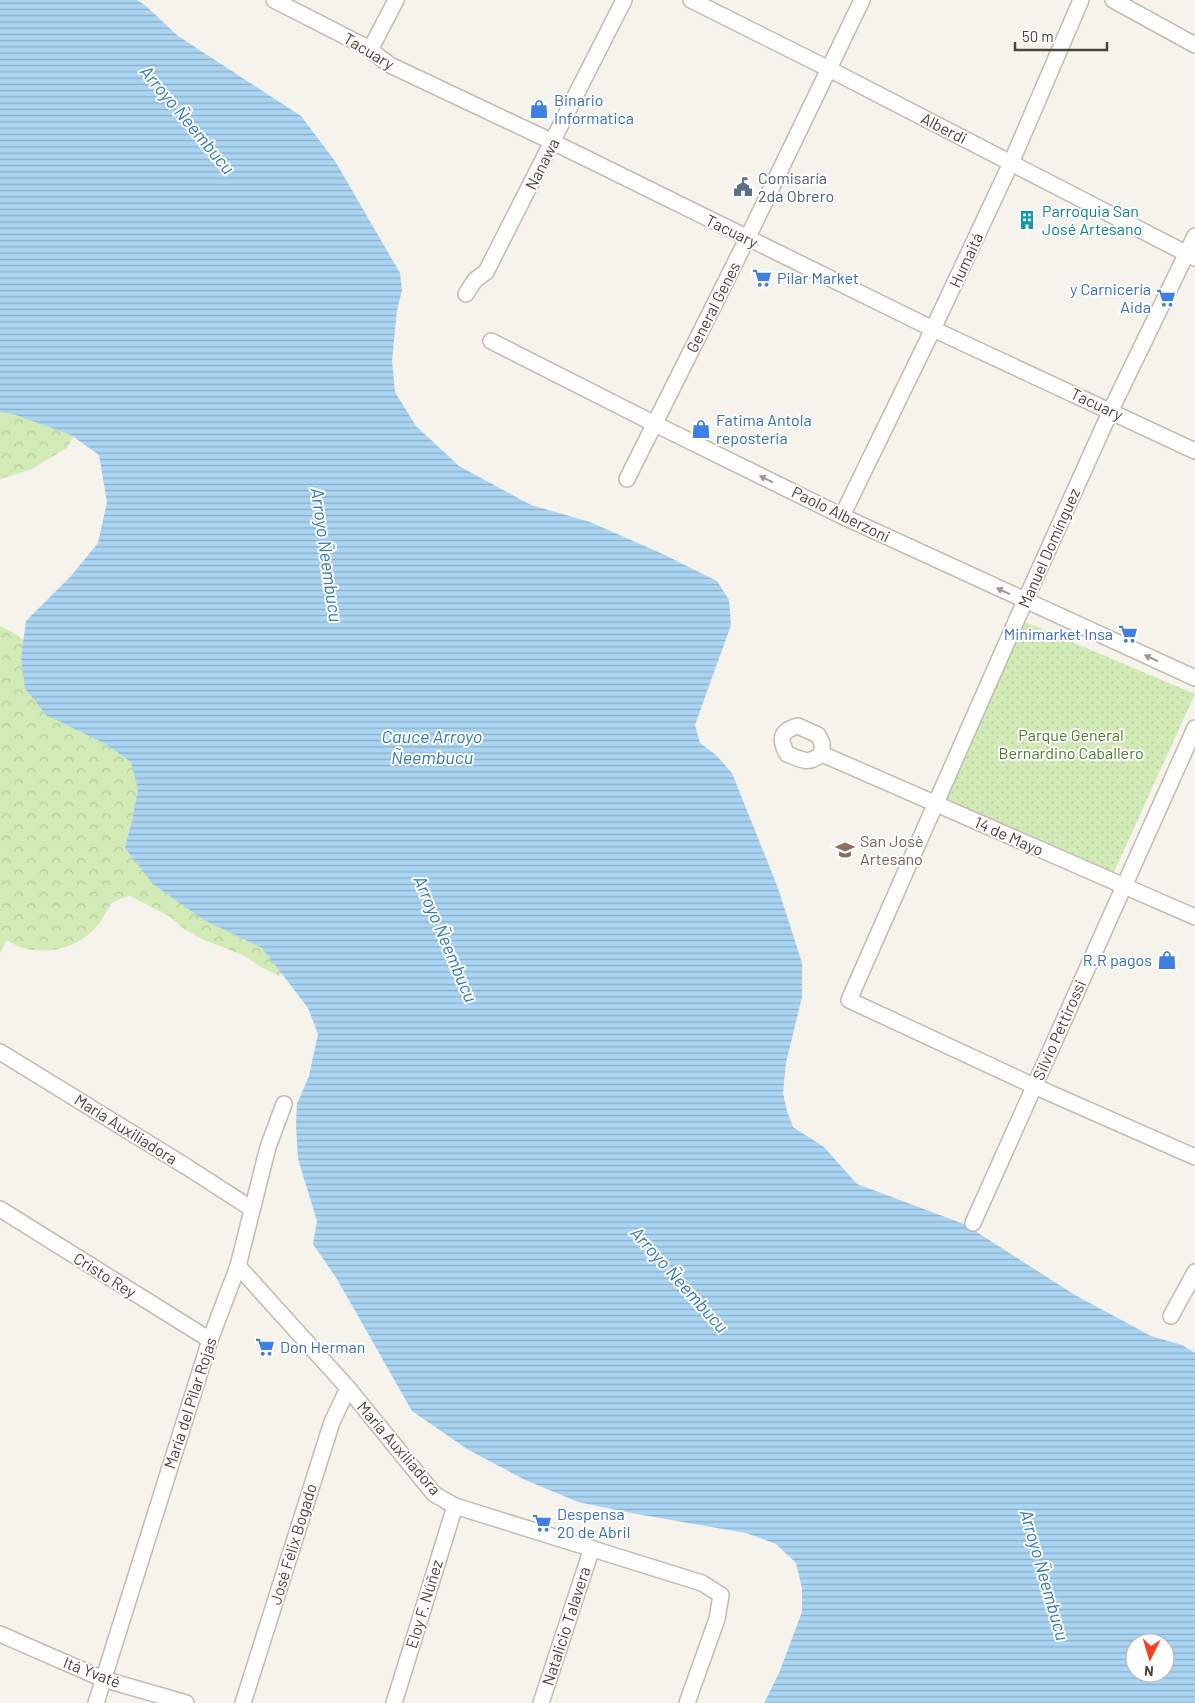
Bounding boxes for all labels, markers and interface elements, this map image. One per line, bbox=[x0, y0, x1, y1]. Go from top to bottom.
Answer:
scale bar bbox=[1015, 20, 1108, 52]
text: 50 m bbox=[1022, 27, 1054, 45]
street label: Tacuary bbox=[340, 28, 399, 73]
water label: Arroyo Ñeembucu bbox=[136, 60, 240, 178]
place label: Binario Informatica bbox=[554, 90, 634, 127]
shop icon: Binario Informatica bbox=[528, 98, 550, 120]
street label: Alberdi bbox=[918, 108, 970, 147]
street label: Nanawa bbox=[521, 135, 563, 193]
place label: Comisaría 2da Obrero bbox=[758, 168, 834, 205]
public building icon: Comisaría 2da Obrero bbox=[732, 176, 754, 198]
place label: Parroquia San José Artesano bbox=[1042, 201, 1142, 238]
building icon: Parroquia San José Artesano bbox=[1016, 209, 1038, 231]
street label: Tacuary bbox=[703, 210, 762, 252]
street label: Humaitá bbox=[945, 229, 987, 290]
street label: General Genes bbox=[682, 258, 744, 355]
supermarket icon: Pilar Market bbox=[751, 267, 773, 289]
place label: Pilar Market bbox=[777, 268, 859, 287]
place label: y Carnicería Aida bbox=[1070, 279, 1151, 316]
supermarket icon: y Carnicería Aida bbox=[1155, 287, 1177, 309]
street label: Tacuary bbox=[1068, 383, 1127, 424]
place label: Fatima Antola reposteria bbox=[716, 410, 812, 447]
shop icon: Fatima Antola reposteria bbox=[690, 418, 712, 440]
one-way arrow bbox=[759, 475, 774, 483]
street label: Paolo Alberzoni bbox=[789, 482, 893, 546]
street label: Manuel Domínguez bbox=[1014, 485, 1083, 611]
water label: Arroyo Ñeembucu bbox=[307, 486, 347, 623]
one-way arrow bbox=[996, 586, 1010, 594]
supermarket icon: Minimarket Insa bbox=[1117, 623, 1139, 645]
place label: Minimarket Insa bbox=[1004, 624, 1113, 643]
one-way arrow bbox=[1144, 654, 1158, 662]
water label: Cauce Arroyo Ñeembucu bbox=[382, 725, 482, 768]
park label: Parque General Bernardino Caballero bbox=[998, 725, 1144, 762]
street label: 14 de Mayo bbox=[972, 812, 1047, 859]
place label: San Josè Artesano bbox=[860, 831, 924, 868]
school or university icon: San Josè Artesano bbox=[834, 839, 856, 861]
water label: Arroyo Ñeembucu bbox=[409, 872, 482, 1005]
shop icon: R.R pagos bbox=[1156, 949, 1178, 971]
place label: R.R pagos bbox=[1083, 950, 1152, 969]
street label: Silvio Pettirossi bbox=[1028, 977, 1089, 1083]
street label: María Auxiliadora bbox=[71, 1089, 181, 1168]
water label: Arroyo Ñeembucu bbox=[626, 1222, 733, 1337]
street label: Cristo Rey bbox=[70, 1248, 141, 1302]
street label: María del Pilar Rojas bbox=[159, 1335, 220, 1471]
supermarket icon: Don Herman bbox=[254, 1336, 276, 1358]
place label: Don Herman bbox=[280, 1337, 365, 1356]
street label: María Auxiliadora bbox=[354, 1397, 445, 1498]
street label: José Félix Bogado bbox=[265, 1481, 320, 1607]
place label: Despensa 20 de Abril bbox=[557, 1504, 630, 1541]
water label: Arroyo Ñeembucu bbox=[1016, 1507, 1074, 1643]
supermarket icon: Despensa 20 de Abril bbox=[531, 1512, 553, 1534]
street label: Eloy F. Núñez bbox=[401, 1557, 446, 1650]
street label: Natalicio Talavera bbox=[537, 1564, 594, 1688]
north arrow bbox=[1125, 1633, 1175, 1683]
street label: Itá Yvaté bbox=[61, 1652, 123, 1691]
text: N bbox=[1143, 1663, 1154, 1680]

